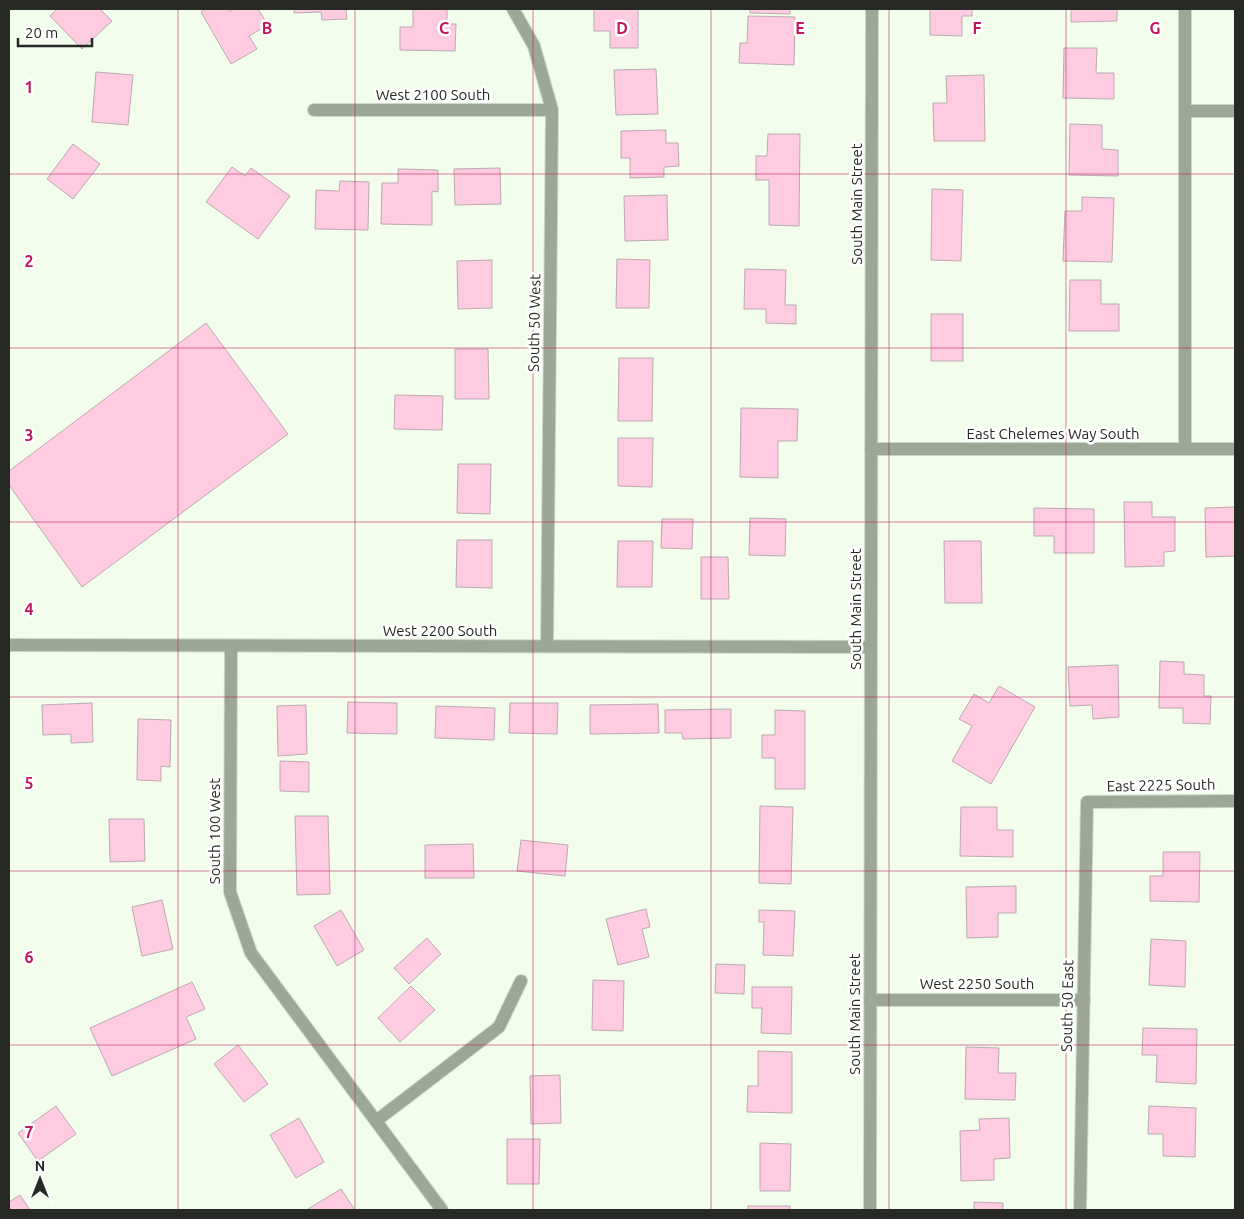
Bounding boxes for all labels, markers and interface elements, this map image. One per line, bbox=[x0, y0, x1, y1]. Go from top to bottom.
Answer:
scale bar bbox=[18, 15, 91, 47]
text: B bbox=[262, 19, 272, 37]
text: C bbox=[439, 19, 449, 37]
text: D bbox=[616, 19, 628, 37]
text: E bbox=[795, 19, 805, 37]
text: F bbox=[973, 19, 982, 37]
text: G bbox=[1149, 19, 1161, 37]
text: 20 m bbox=[25, 24, 58, 41]
text: 1 bbox=[24, 78, 34, 96]
street label: West 2100 South bbox=[376, 86, 490, 103]
street label: South Main Street bbox=[848, 143, 865, 265]
text: 2 bbox=[24, 252, 34, 270]
street label: South 50 West bbox=[525, 274, 543, 372]
street label: East Chelemes Way South bbox=[967, 425, 1139, 442]
text: 3 bbox=[24, 426, 34, 444]
street label: South Main Street bbox=[847, 548, 864, 670]
text: 4 bbox=[24, 600, 34, 618]
street label: West 2200 South bbox=[383, 622, 497, 639]
text: 5 bbox=[24, 774, 34, 792]
street label: East 2225 South bbox=[1106, 776, 1216, 794]
street label: South 100 West bbox=[206, 778, 223, 884]
text: 6 bbox=[24, 948, 34, 966]
street label: South Main Street bbox=[846, 953, 863, 1075]
street label: South 50 East bbox=[1058, 960, 1076, 1052]
street label: West 2250 South bbox=[920, 975, 1034, 992]
text: 7 bbox=[24, 1123, 34, 1141]
north arrow bbox=[15, 1154, 65, 1204]
text: N bbox=[35, 1158, 45, 1174]

